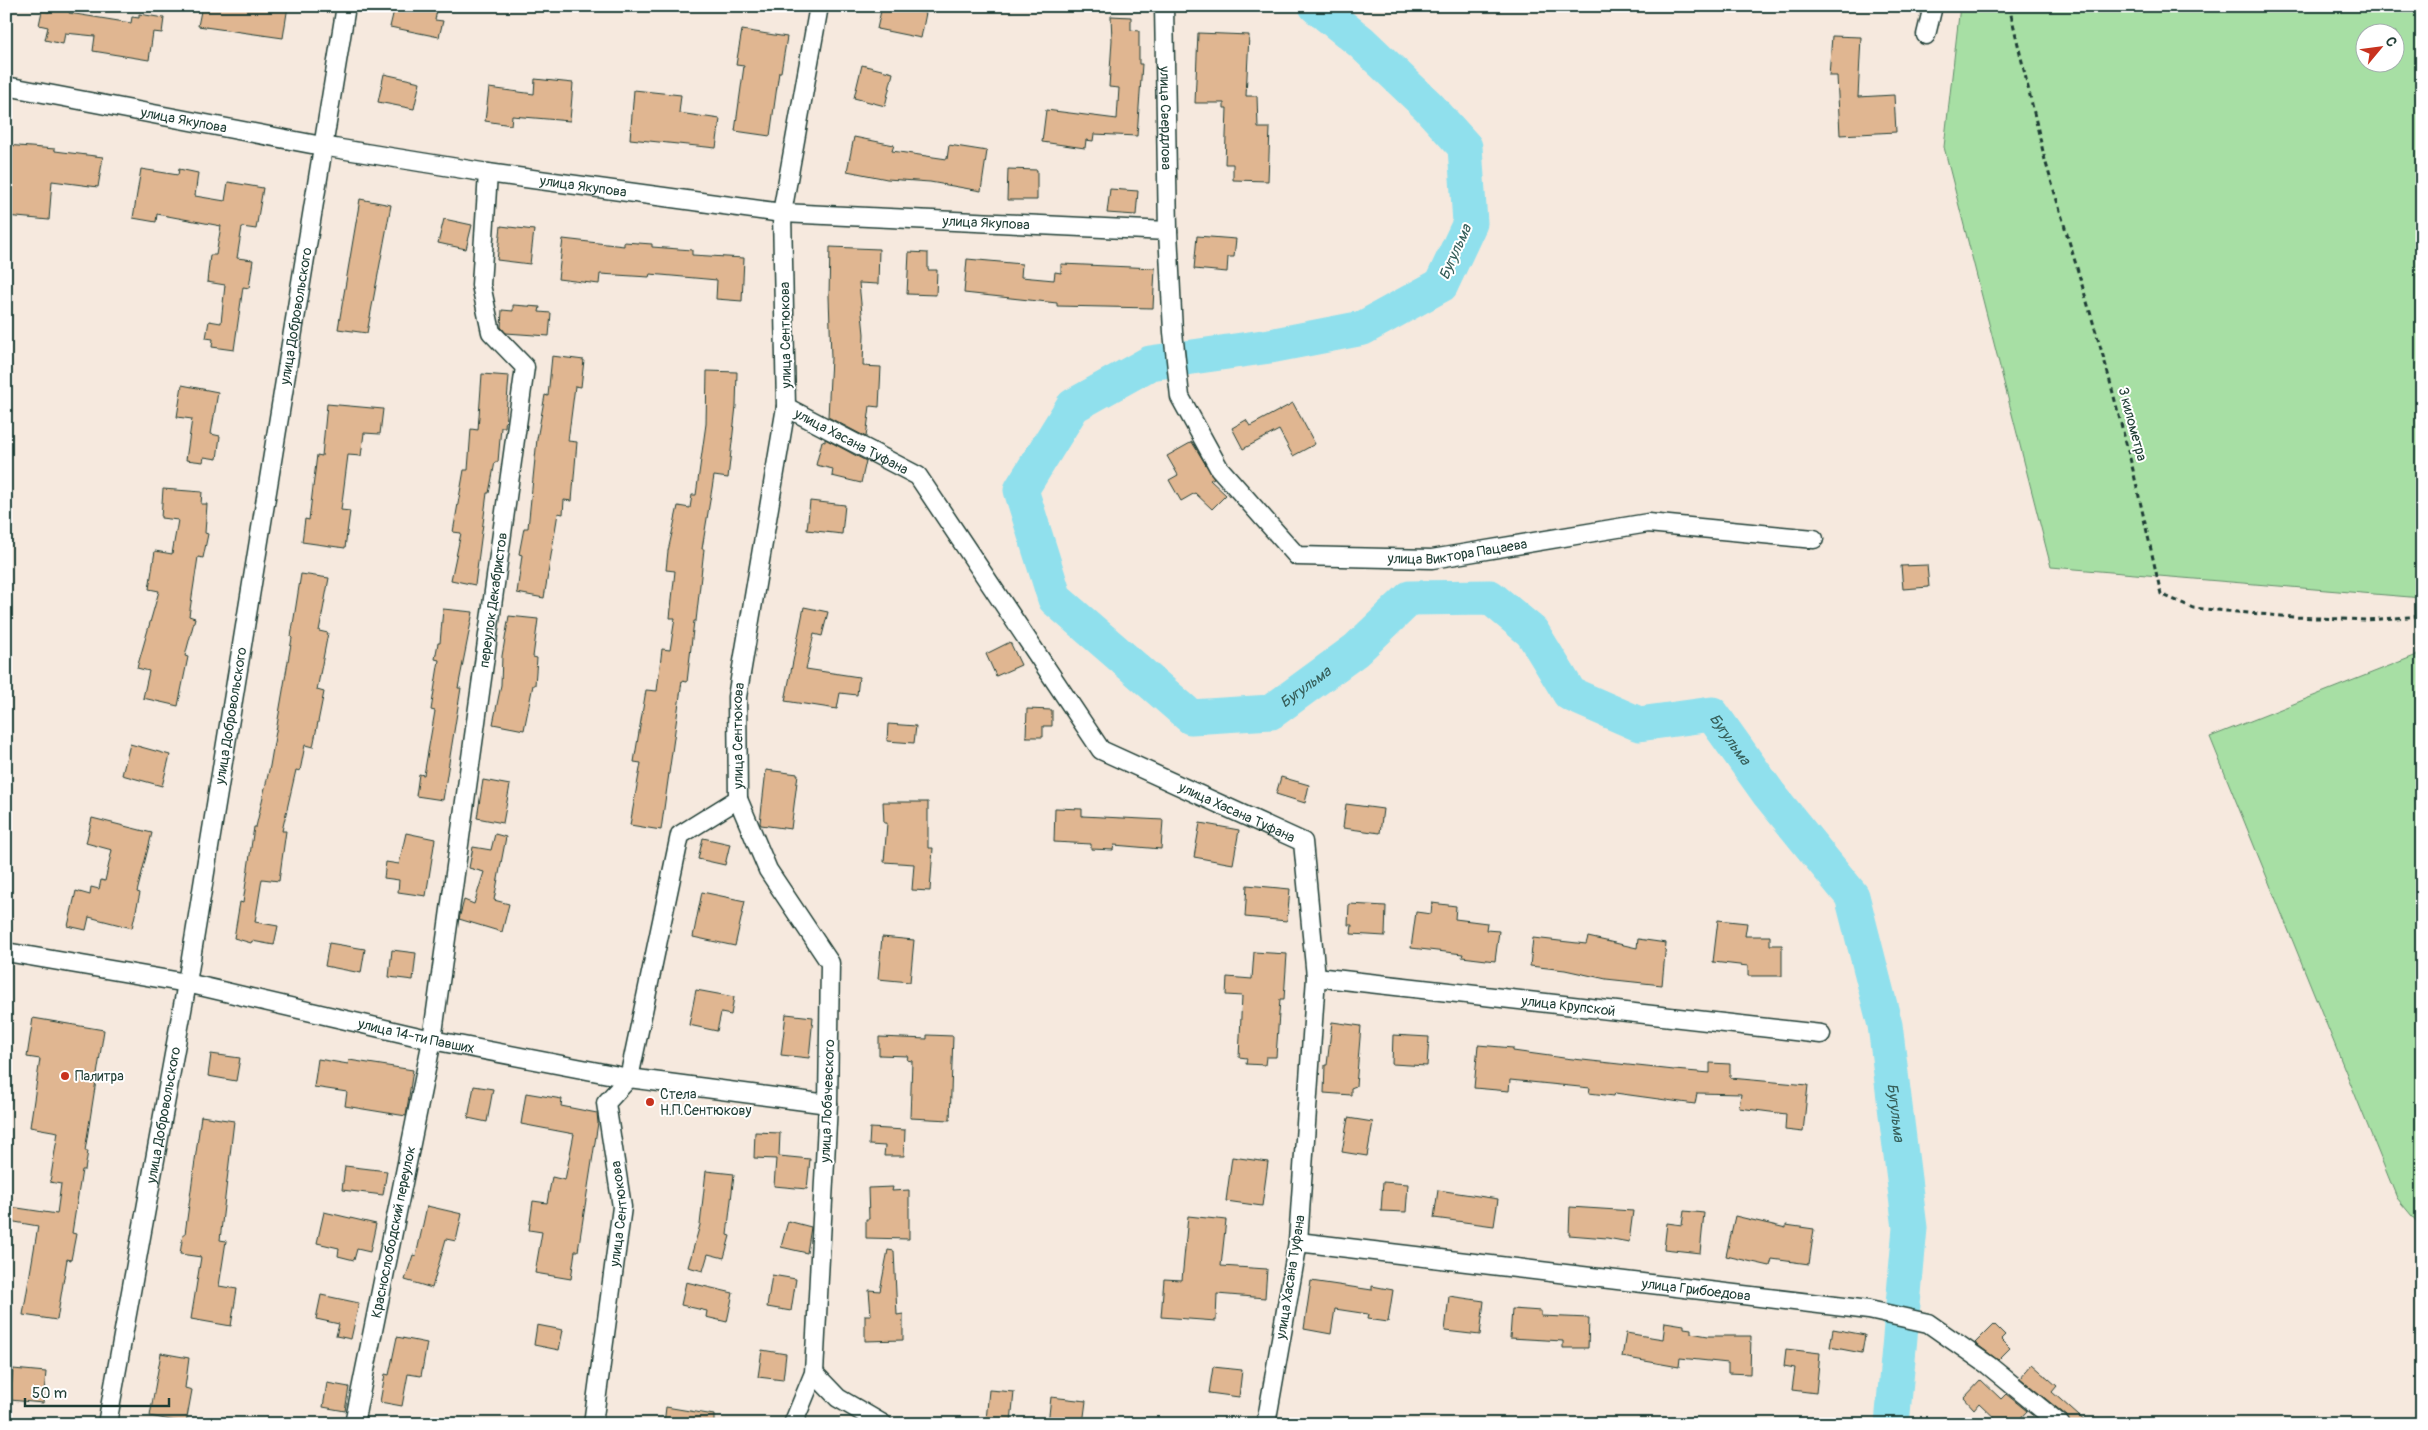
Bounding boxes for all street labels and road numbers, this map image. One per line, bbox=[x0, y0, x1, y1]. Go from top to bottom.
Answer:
street label: улица Свердлова bbox=[1156, 65, 1175, 170]
street label: улица Якупова bbox=[138, 104, 228, 137]
street label: улица Якупова bbox=[538, 172, 628, 201]
street label: улица Якупова bbox=[941, 212, 1030, 234]
street label: улица Добровольского bbox=[276, 246, 316, 387]
street label: улица Сентюкова bbox=[776, 282, 795, 389]
street label: 3 километра bbox=[2115, 385, 2150, 463]
street label: улица Хасана Туфана bbox=[791, 405, 911, 478]
street label: переулок Декабристов bbox=[476, 531, 511, 669]
street label: улица Виктора Пацаева bbox=[1386, 535, 1528, 568]
street label: улица Добровольского bbox=[211, 646, 251, 787]
street label: улица Сентюкова bbox=[729, 681, 748, 790]
street label: улица Хасана Туфана bbox=[1175, 778, 1298, 846]
street label: улица Крупской bbox=[1520, 992, 1616, 1020]
street label: улица 14-ти Павших bbox=[355, 1015, 476, 1057]
street label: улица Лобачевского bbox=[817, 1039, 838, 1164]
street label: улица Добровольского bbox=[143, 1045, 184, 1186]
street label: Краснослободский переулок bbox=[368, 1145, 419, 1319]
street label: улица Сентюкова bbox=[606, 1160, 631, 1269]
street label: улица Хасана Туфана bbox=[1272, 1214, 1309, 1341]
street label: улица Грибоедова bbox=[1640, 1275, 1751, 1305]

